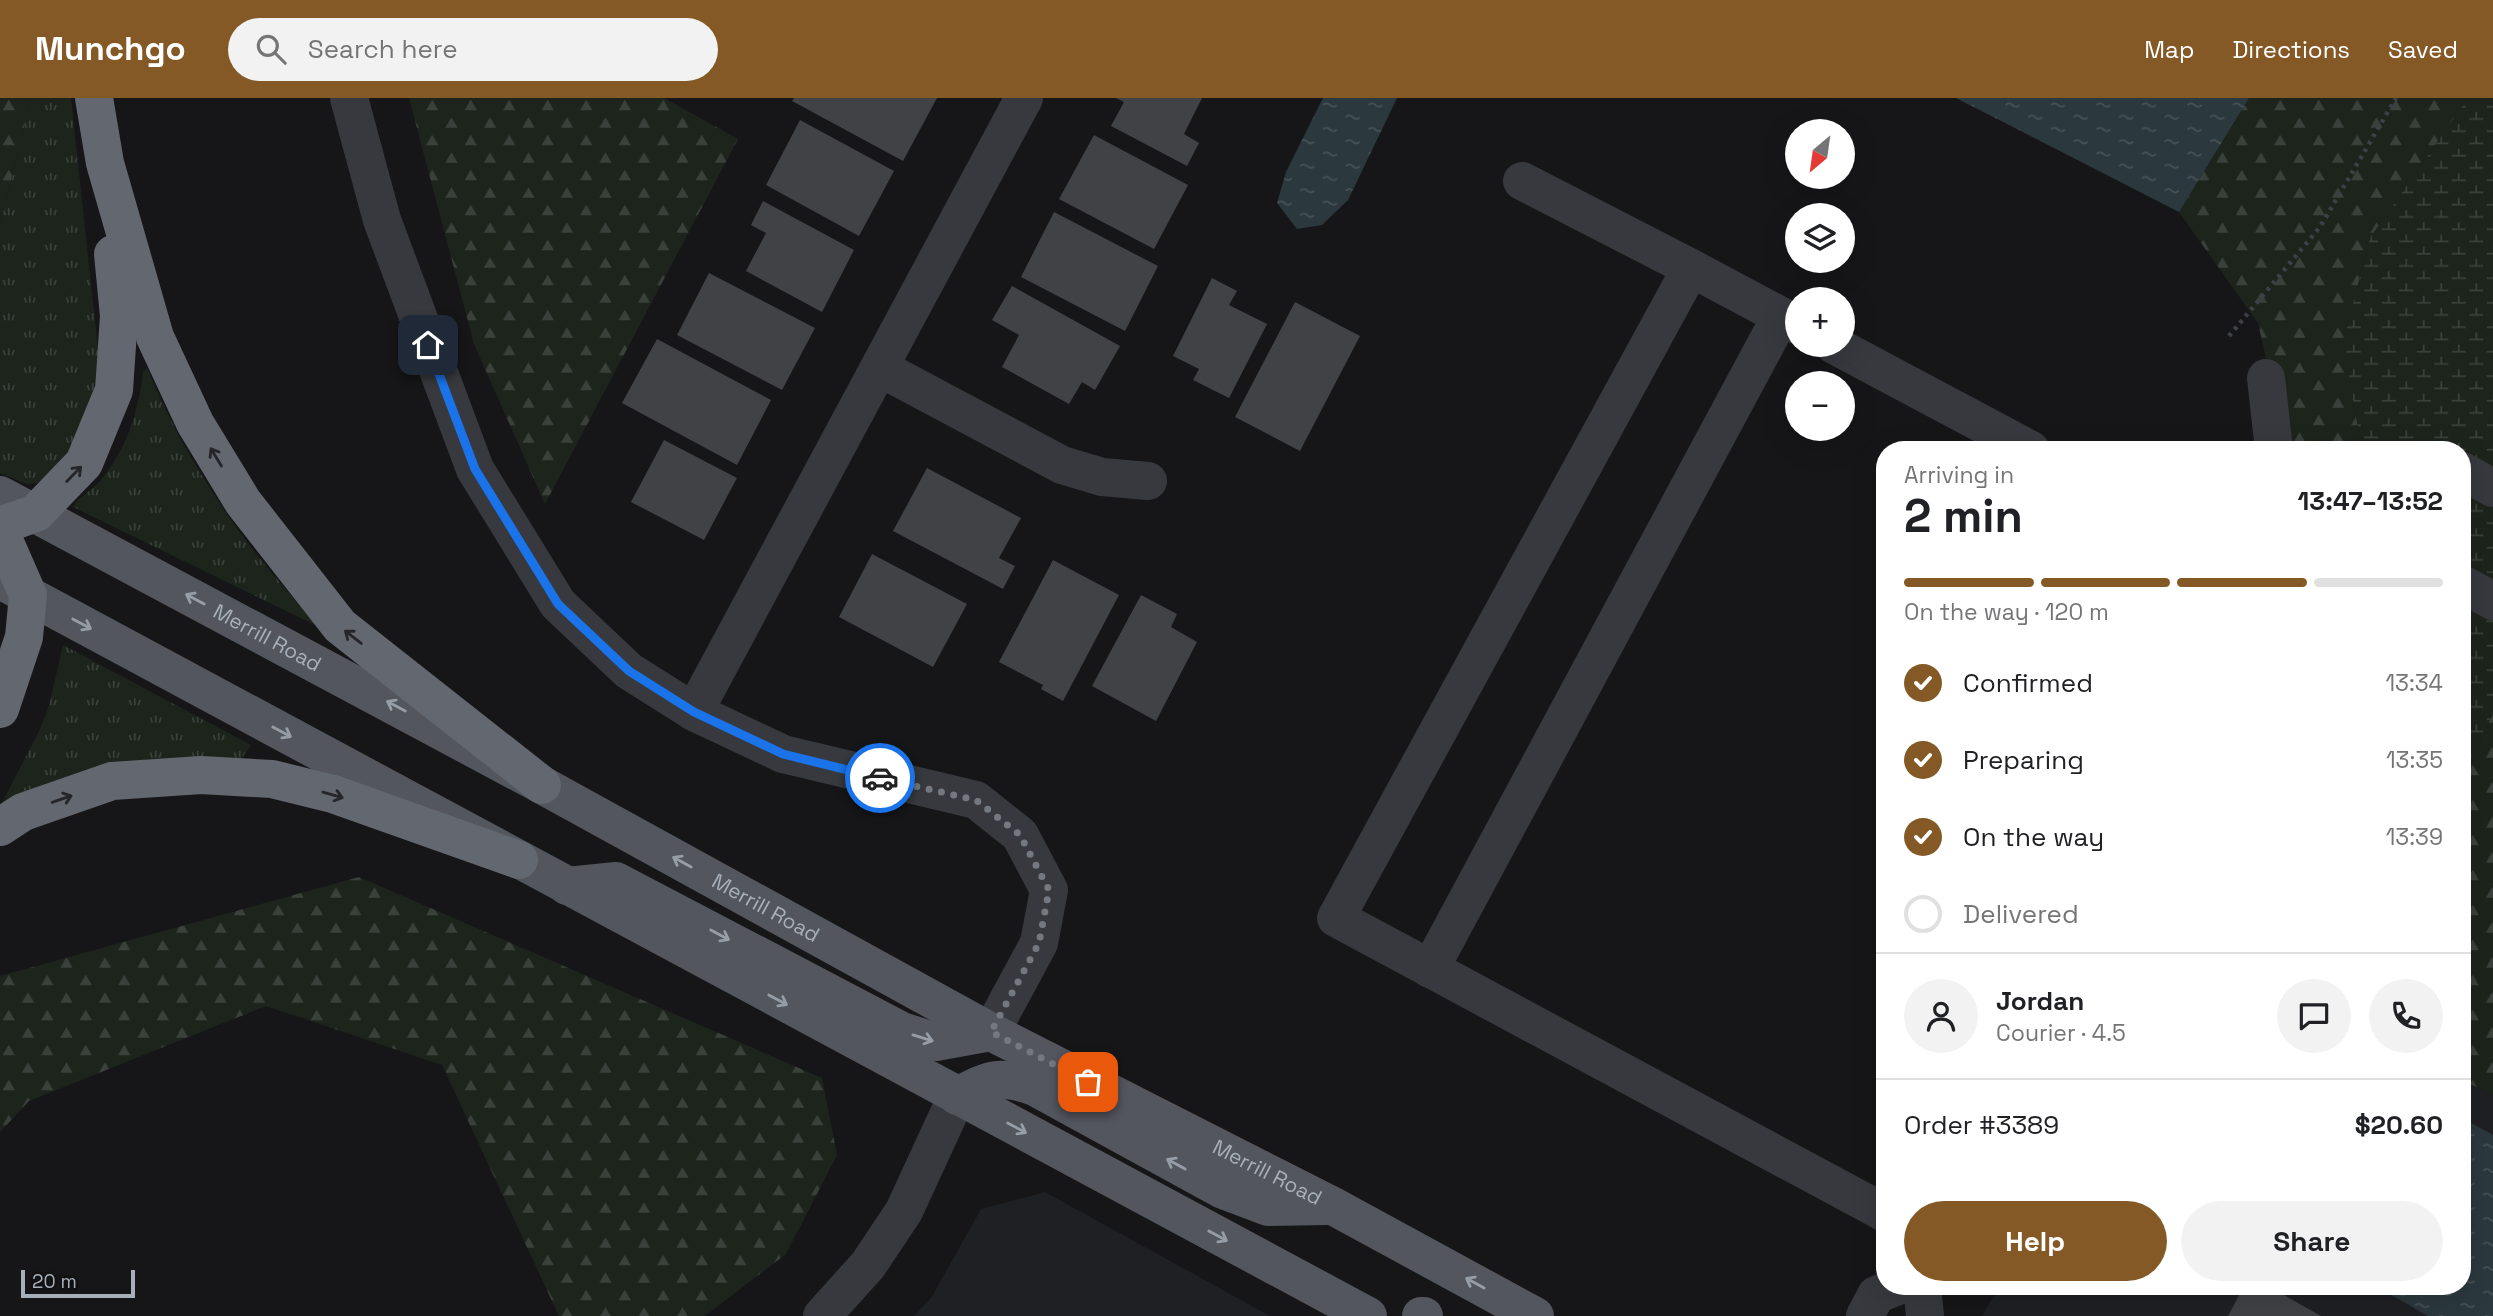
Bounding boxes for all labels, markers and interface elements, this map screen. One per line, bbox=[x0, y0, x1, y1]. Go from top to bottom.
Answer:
search box bbox=[228, 18, 718, 81]
text: Munchgo bbox=[35, 28, 186, 70]
icon: search bbox=[252, 30, 290, 68]
text: Search here bbox=[308, 32, 458, 66]
text: Map bbox=[2144, 34, 2194, 65]
text: Directions bbox=[2232, 34, 2350, 65]
text: Saved bbox=[2388, 34, 2458, 65]
north arrow bbox=[1785, 119, 1855, 189]
map controls bbox=[1785, 119, 1855, 441]
button: layers bbox=[1785, 203, 1855, 273]
button: + bbox=[1785, 287, 1855, 357]
pin bbox=[398, 315, 458, 375]
icon: home bbox=[409, 326, 447, 364]
button: − bbox=[1785, 371, 1855, 441]
one-way arrow bbox=[208, 447, 222, 467]
text: Arriving in bbox=[1904, 460, 2014, 490]
one-way arrow bbox=[65, 465, 82, 482]
text: 13:47–13:52 bbox=[2298, 484, 2443, 518]
text: 2 min bbox=[1904, 487, 2023, 545]
one-way arrow bbox=[185, 592, 206, 605]
text: On the way · 120 m bbox=[1904, 597, 2109, 627]
street label: Merrill Road bbox=[209, 598, 326, 677]
one-way arrow bbox=[71, 617, 91, 631]
one-way arrow bbox=[345, 629, 363, 644]
icon: check bbox=[1904, 664, 1942, 702]
text: Confirmed bbox=[1963, 666, 2093, 700]
text: 13:34 bbox=[2385, 668, 2443, 698]
one-way arrow bbox=[386, 699, 406, 713]
one-way arrow bbox=[271, 726, 292, 739]
icon: check bbox=[1904, 741, 1942, 779]
courier bbox=[845, 743, 915, 813]
text: Preparing bbox=[1963, 743, 2084, 777]
text: 13:35 bbox=[2386, 745, 2443, 775]
icon: car bbox=[861, 759, 899, 797]
one-way arrow bbox=[321, 789, 343, 802]
one-way arrow bbox=[50, 792, 72, 804]
icon: check bbox=[1904, 818, 1942, 856]
text: On the way bbox=[1963, 820, 2104, 854]
text: 13:39 bbox=[2386, 822, 2443, 852]
one-way arrow bbox=[672, 855, 692, 869]
street label: Merrill Road bbox=[707, 867, 825, 948]
text: Delivered bbox=[1963, 897, 2079, 931]
one-way arrow bbox=[709, 929, 730, 943]
button: person bbox=[1904, 979, 1978, 1053]
button: chat bbox=[2277, 979, 2351, 1053]
button: phone bbox=[2369, 979, 2443, 1053]
text: Jordan bbox=[1996, 984, 2084, 1018]
one-way arrow bbox=[768, 994, 788, 1008]
text: Courier · 4.5 bbox=[1996, 1018, 2126, 1048]
one-way arrow bbox=[911, 1032, 933, 1045]
pin bbox=[1058, 1052, 1118, 1112]
icon: bag bbox=[1069, 1063, 1107, 1101]
text: Order #3389 bbox=[1904, 1108, 2059, 1142]
text: $20.60 bbox=[2355, 1108, 2443, 1142]
one-way arrow bbox=[1006, 1122, 1027, 1135]
street label: Merrill Road bbox=[1208, 1133, 1326, 1211]
one-way arrow bbox=[1167, 1157, 1187, 1171]
button: Help bbox=[1904, 1201, 2167, 1281]
button: Share bbox=[2181, 1201, 2443, 1281]
one-way arrow bbox=[1207, 1229, 1228, 1243]
scale bar bbox=[21, 1267, 135, 1299]
text: 20 m bbox=[32, 1269, 77, 1294]
one-way arrow bbox=[1465, 1276, 1486, 1289]

